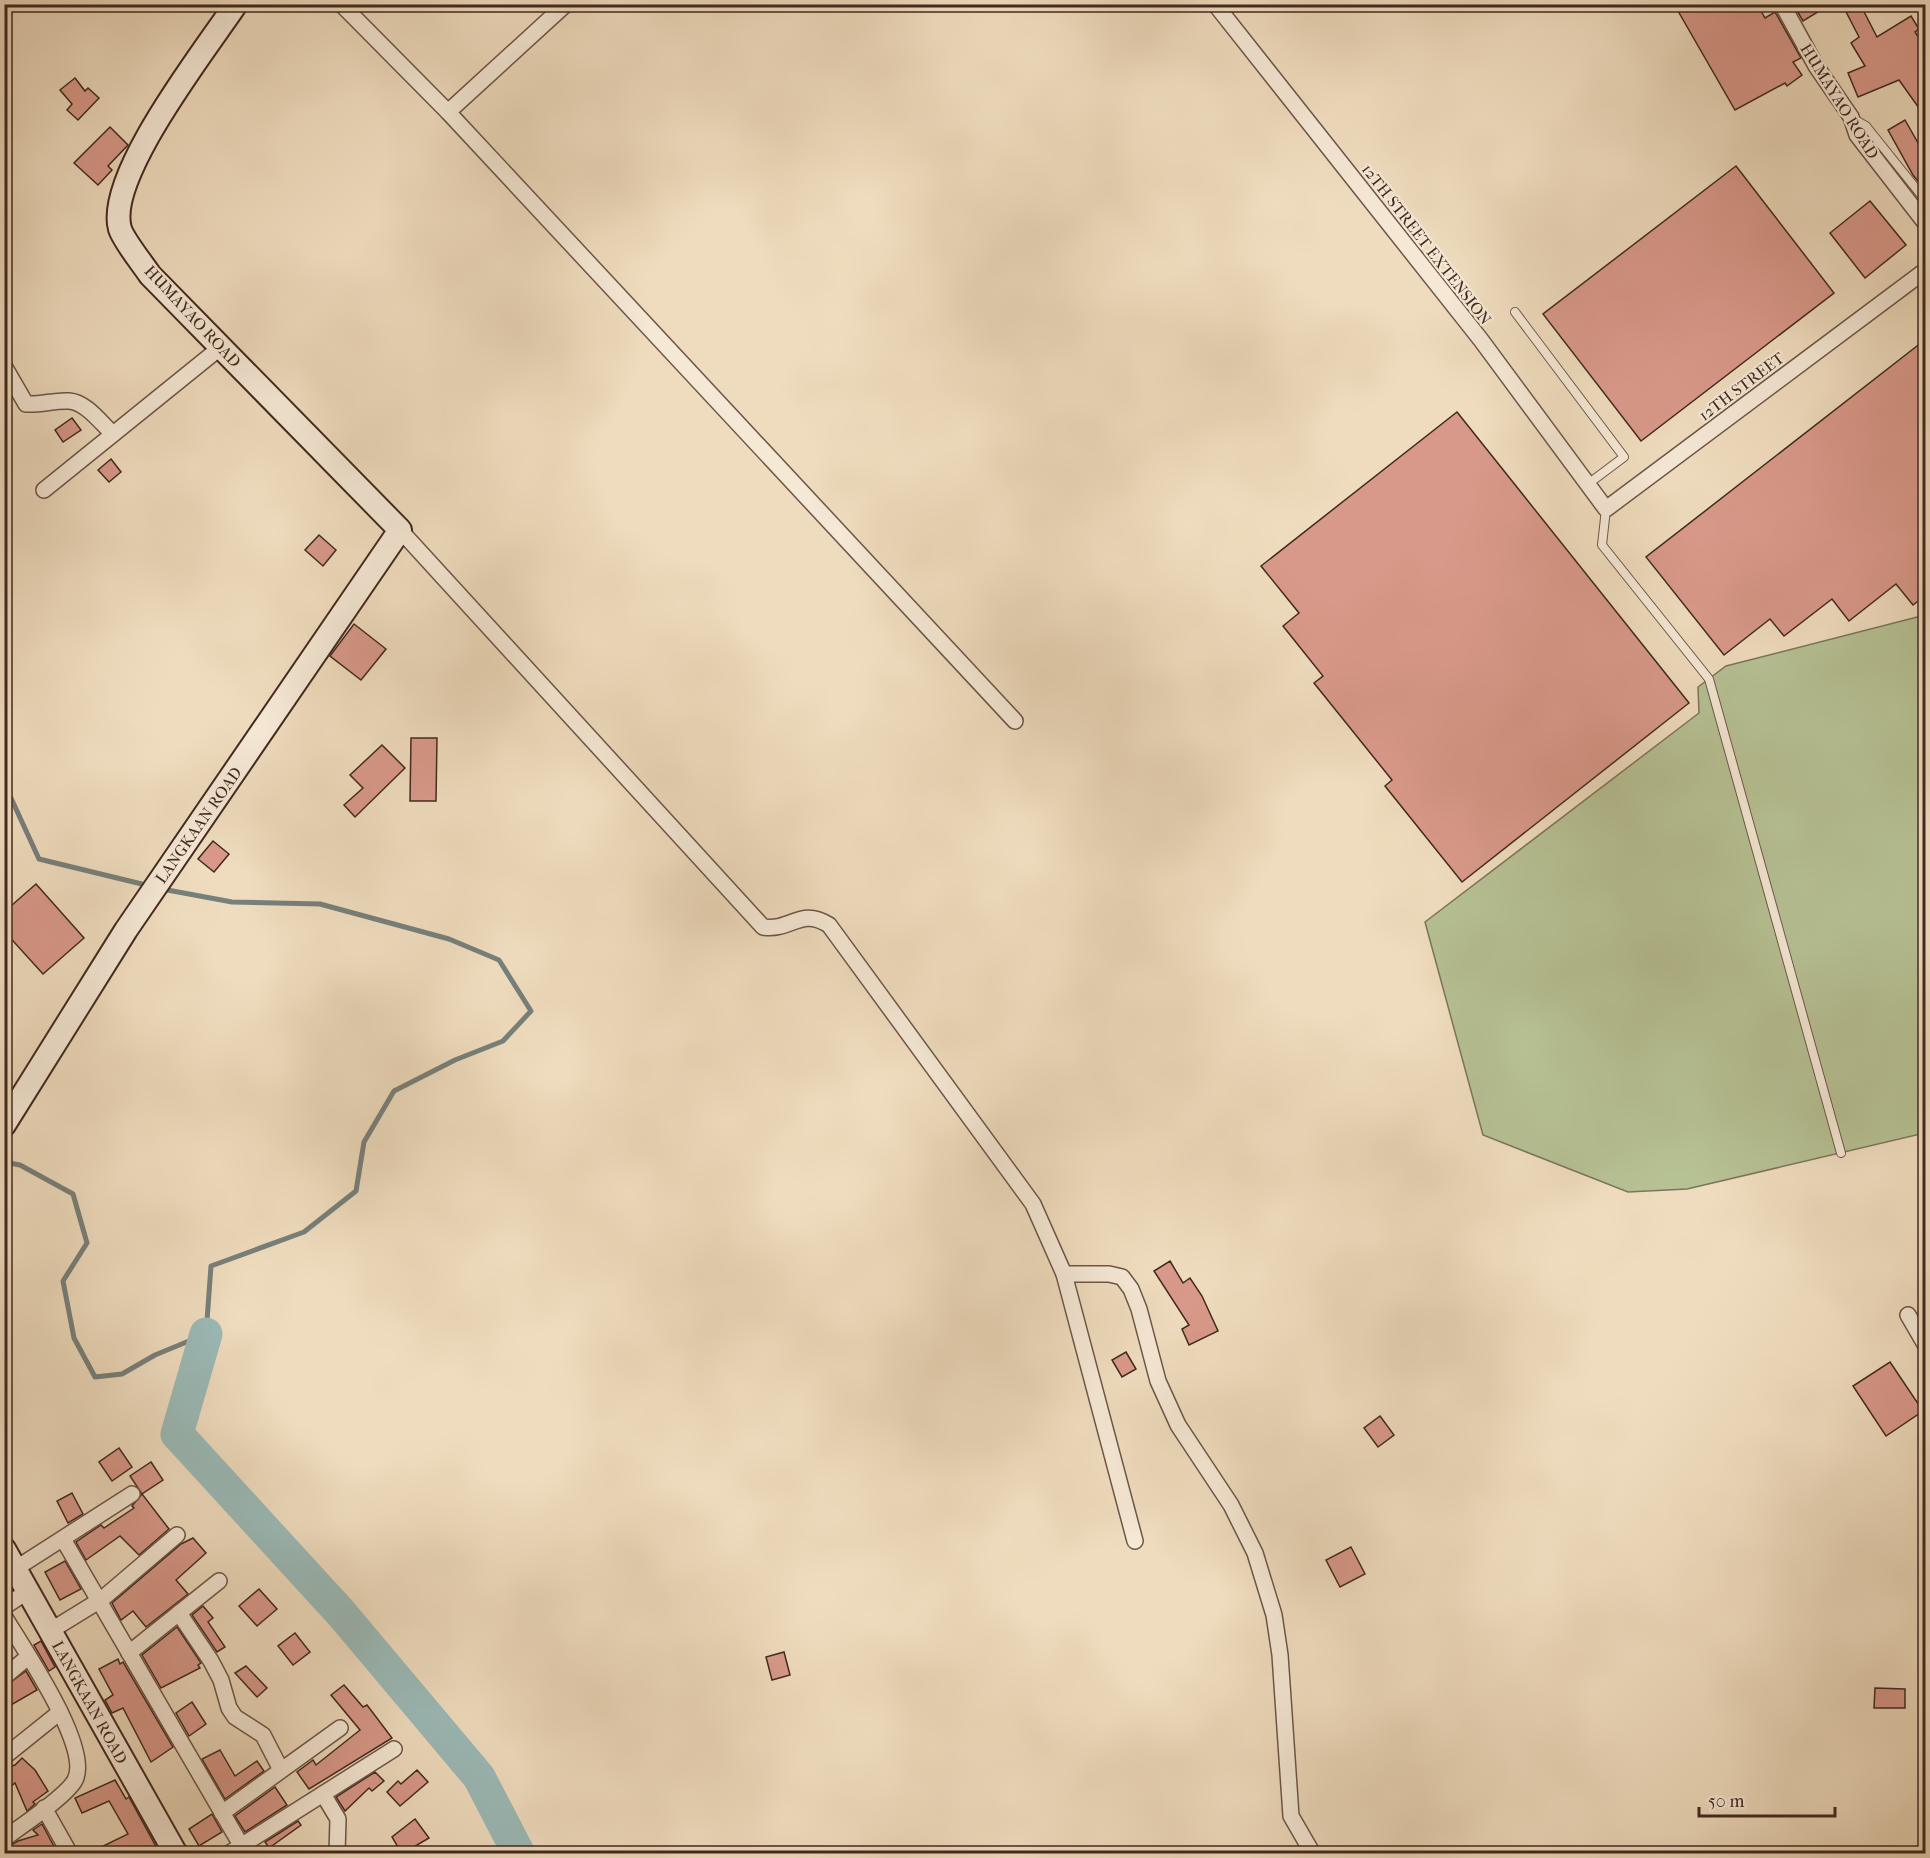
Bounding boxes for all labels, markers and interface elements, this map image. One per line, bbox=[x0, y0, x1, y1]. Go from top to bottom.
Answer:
street label: HUMAYAO ROAD bbox=[1796, 40, 1883, 162]
street label: 12TH STREET EXTENSION bbox=[1358, 160, 1495, 329]
street label: HUMAYAO ROAD bbox=[141, 261, 245, 371]
street label: 12TH STREET bbox=[1695, 348, 1788, 425]
street label: LANGKAAN ROAD bbox=[151, 763, 246, 887]
street label: LANGKAAN ROAD bbox=[48, 1637, 131, 1767]
scale bar bbox=[1699, 1780, 1836, 1818]
text: 50 m bbox=[1708, 1791, 1745, 1812]

